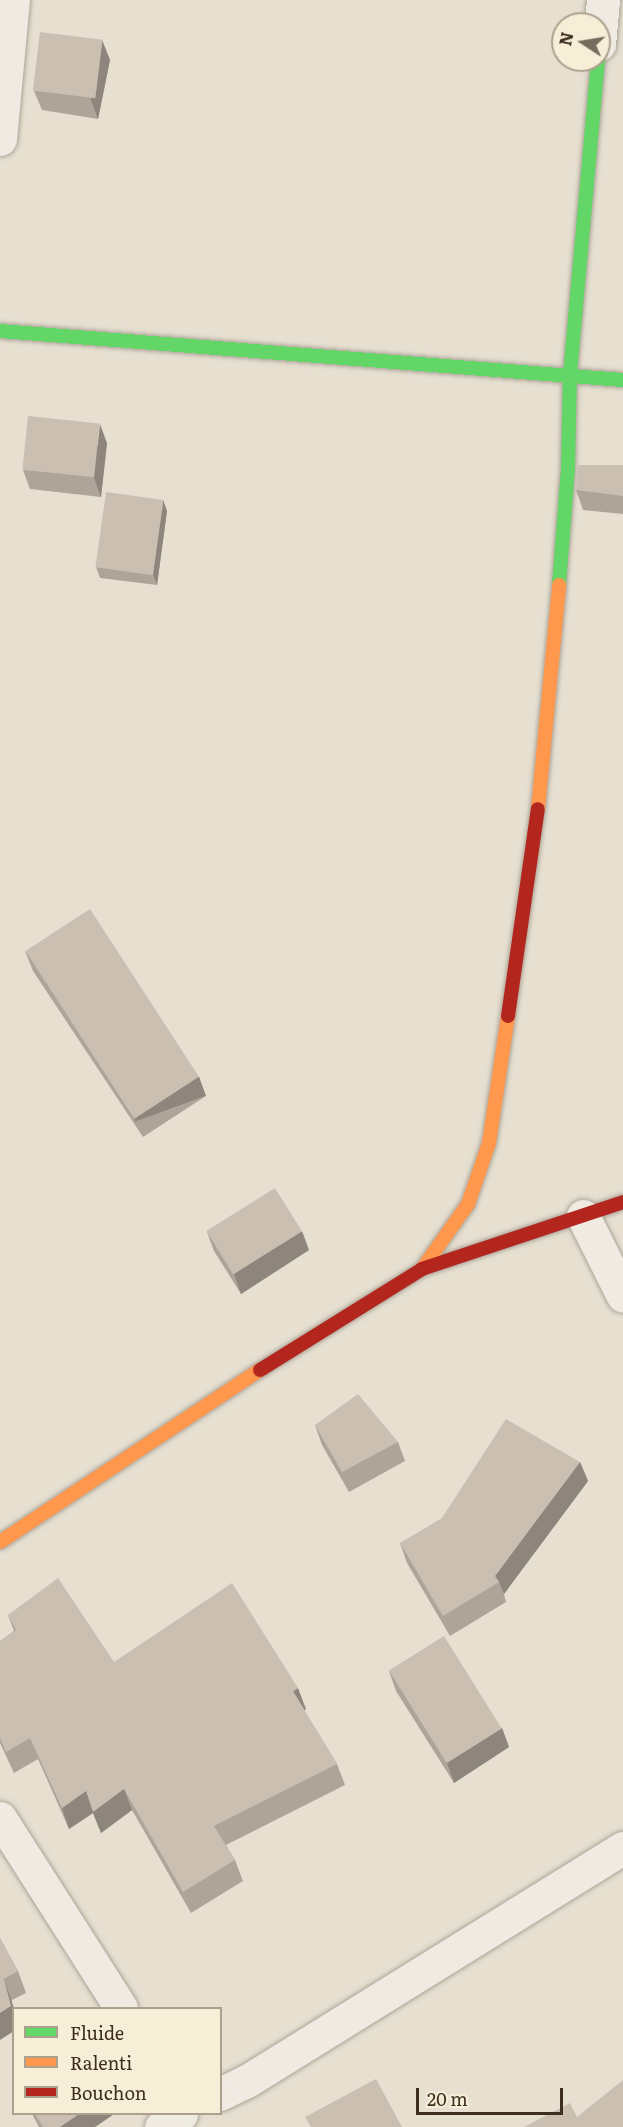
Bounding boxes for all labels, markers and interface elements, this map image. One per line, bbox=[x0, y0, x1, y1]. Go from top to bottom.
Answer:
north arrow bbox=[551, 12, 611, 72]
text: N bbox=[552, 30, 578, 48]
legend bbox=[12, 2007, 222, 2115]
text: Fluide bbox=[70, 2019, 124, 2046]
text: Ralenti bbox=[70, 2049, 132, 2076]
scale bar bbox=[419, 2076, 566, 2114]
text: Bouchon bbox=[70, 2079, 147, 2106]
text: 20 m bbox=[427, 2085, 468, 2112]

